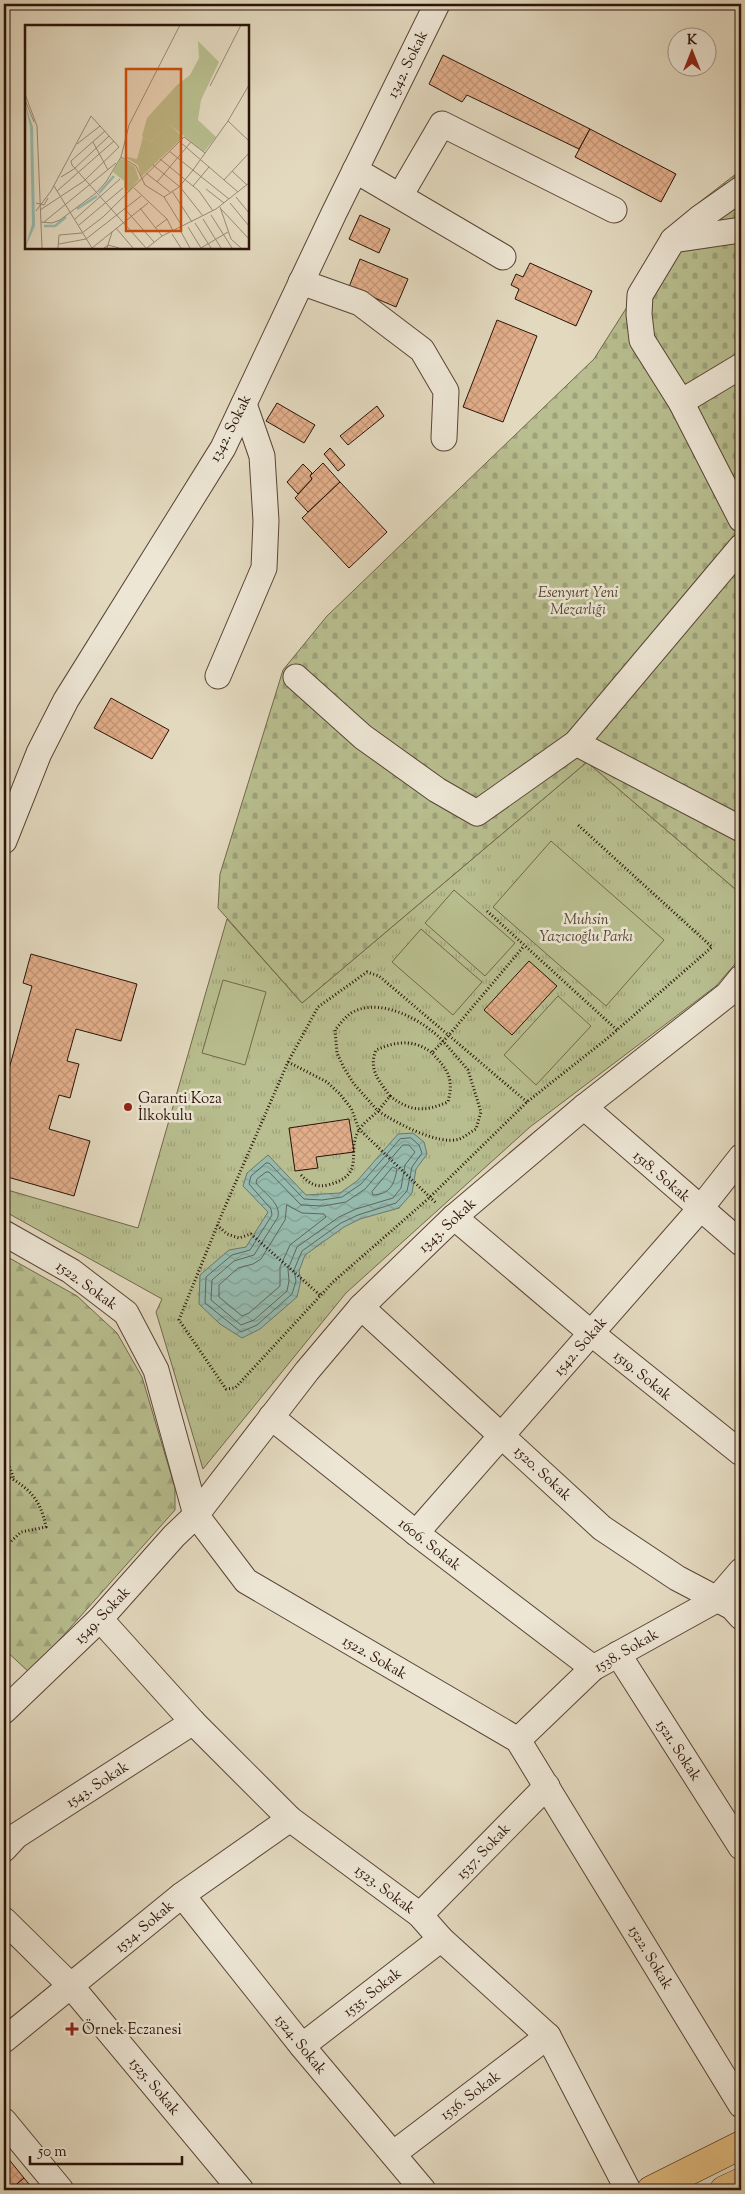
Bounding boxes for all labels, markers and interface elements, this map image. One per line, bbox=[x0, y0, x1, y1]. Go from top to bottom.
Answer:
inset map bbox=[25, 25, 249, 249]
street label: 1342. Sokak bbox=[383, 27, 434, 102]
north arrow bbox=[668, 28, 718, 78]
text: K bbox=[687, 31, 698, 51]
street label: 1342. Sokak bbox=[205, 391, 257, 466]
park label: Esenyurt Yeni Mezarlığı bbox=[538, 583, 619, 621]
park label: Muhsin Yazıcıoğlu Parkı bbox=[539, 910, 633, 948]
place label: Garanti Koza İlkokulu bbox=[138, 1089, 222, 1127]
marker: Garanti Koza İlkokulu bbox=[122, 1101, 134, 1113]
street label: 1518. Sokak bbox=[628, 1146, 694, 1208]
street label: 1343. Sokak bbox=[414, 1194, 482, 1258]
street label: 1522. Sokak bbox=[51, 1257, 121, 1316]
street label: 1542. Sokak bbox=[550, 1313, 613, 1381]
street label: 1519. Sokak bbox=[608, 1346, 676, 1406]
street label: 1520. Sokak bbox=[508, 1442, 576, 1506]
street label: 1606. Sokak bbox=[393, 1514, 465, 1577]
street label: 1549. Sokak bbox=[70, 1583, 136, 1649]
street label: 1538. Sokak bbox=[591, 1624, 663, 1678]
street label: 1522. Sokak bbox=[338, 1631, 411, 1685]
street label: 1521. Sokak bbox=[650, 1716, 706, 1786]
street label: 1543. Sokak bbox=[62, 1757, 133, 1813]
street label: 1537. Sokak bbox=[452, 1819, 516, 1885]
street label: 1523. Sokak bbox=[350, 1861, 419, 1920]
street label: 1534. Sokak bbox=[111, 1896, 179, 1958]
street label: 1522. Sokak bbox=[622, 1922, 677, 1994]
street label: 1535. Sokak bbox=[339, 1964, 406, 2023]
street label: 1524. Sokak bbox=[269, 2010, 331, 2080]
place label: Örnek Eczanesi bbox=[82, 2019, 182, 2041]
marker: Örnek Eczanesi bbox=[66, 2023, 78, 2035]
street label: 1525. Sokak bbox=[123, 2054, 184, 2120]
street label: 1536. Sokak bbox=[436, 2067, 505, 2126]
scale bar bbox=[30, 2134, 182, 2166]
text: 50 m bbox=[37, 2142, 67, 2163]

